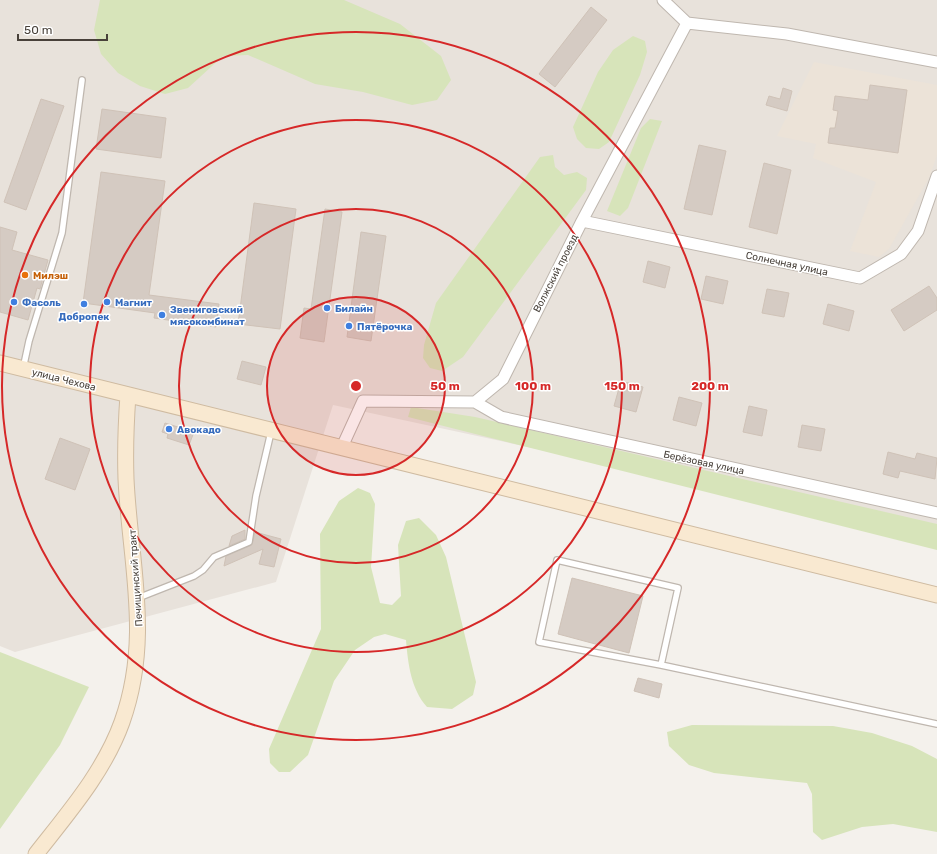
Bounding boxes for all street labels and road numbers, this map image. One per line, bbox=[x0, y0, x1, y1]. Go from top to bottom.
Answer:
street label: Волжский проезд bbox=[531, 232, 581, 314]
street label: Солнечная улица bbox=[745, 249, 829, 279]
street label: улица Чехова bbox=[30, 366, 97, 394]
street label: Берёзовая улица bbox=[662, 449, 745, 477]
street label: Печищинский тракт bbox=[127, 529, 145, 627]

